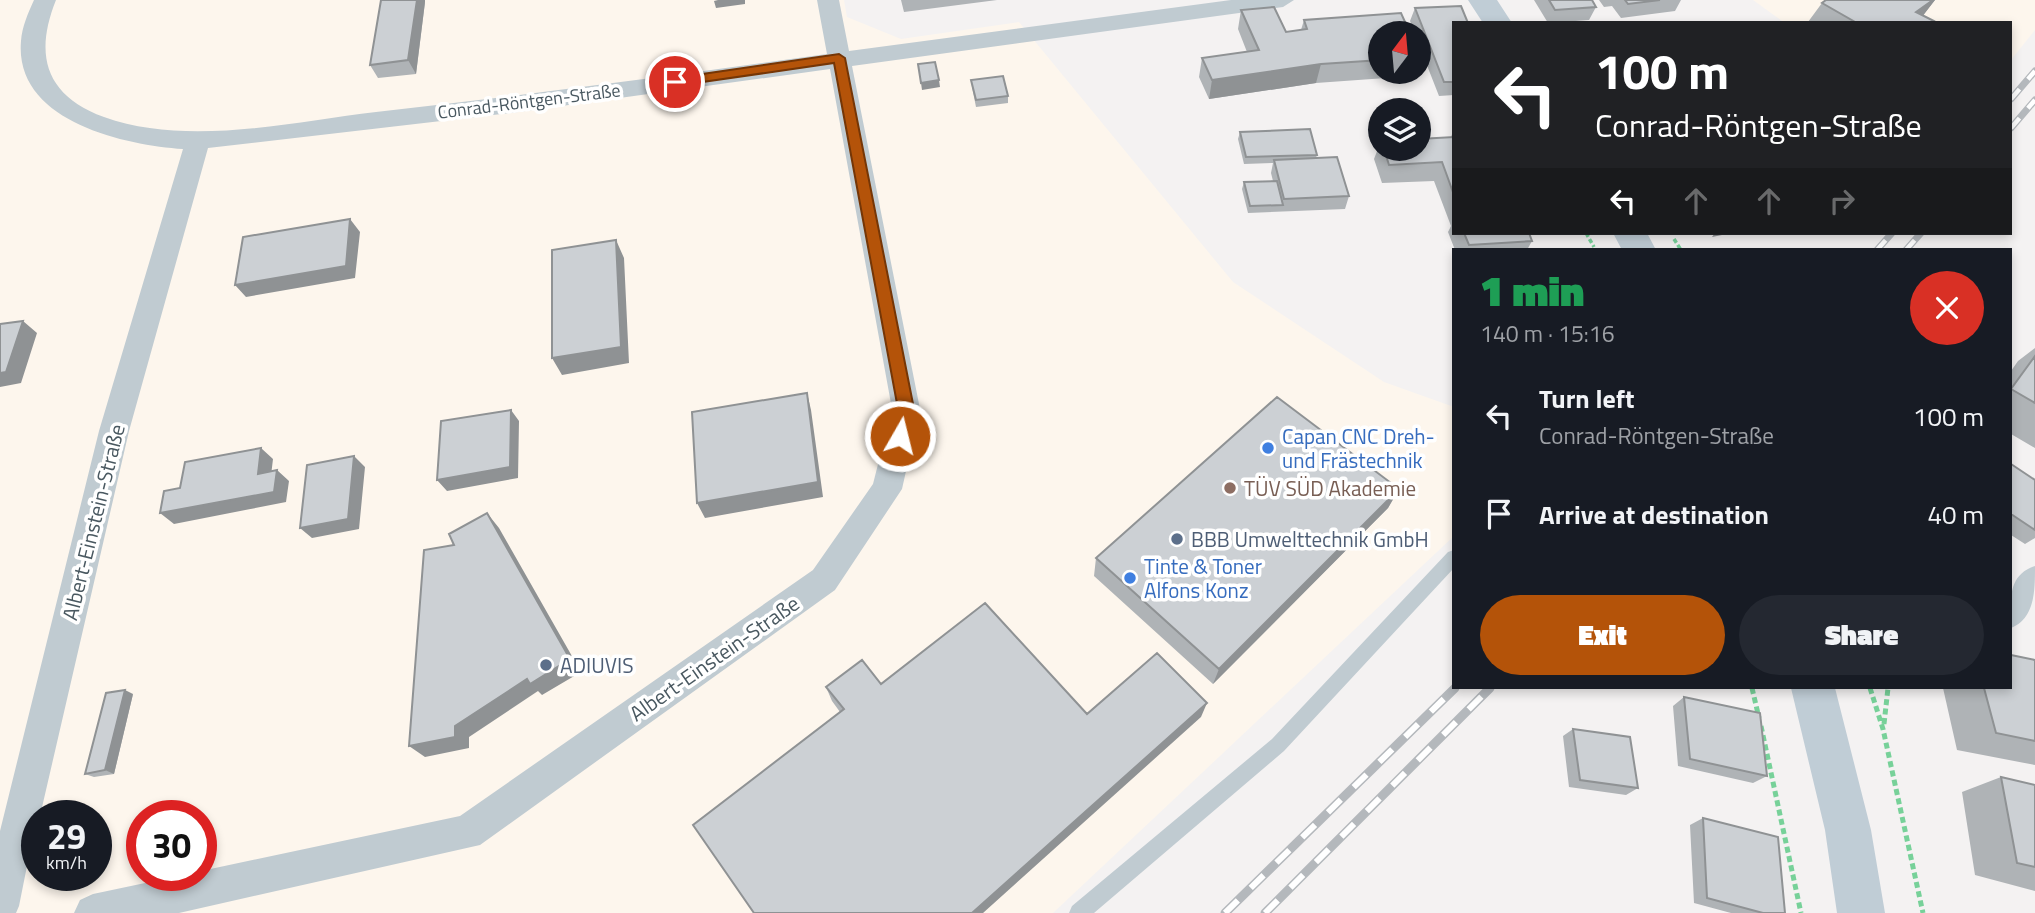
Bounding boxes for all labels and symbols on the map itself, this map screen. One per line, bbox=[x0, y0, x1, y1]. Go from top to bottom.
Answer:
north arrow bbox=[1368, 21, 1432, 84]
pin bbox=[645, 52, 705, 112]
street label: Conrad-Röntgen-Straße bbox=[436, 76, 622, 126]
position arrow bbox=[863, 399, 937, 473]
place label: Capan CNC Dreh- und Frästechnik bbox=[1282, 420, 1435, 476]
street label: Albert-Einstein-Straße bbox=[53, 421, 133, 623]
marker: Capan CNC Dreh- und Frästechnik bbox=[1260, 440, 1276, 456]
place label: TÜV SÜD Akademie bbox=[1244, 472, 1416, 504]
marker: TÜV SÜD Akademie bbox=[1222, 480, 1238, 496]
place label: BBB Umwelttechnik GmbH bbox=[1191, 523, 1429, 555]
marker: BBB Umwelttechnik GmbH bbox=[1169, 531, 1185, 547]
place label: Tinte & Toner Alfons Konz bbox=[1144, 550, 1262, 606]
marker: Tinte & Toner Alfons Konz bbox=[1122, 570, 1138, 586]
street label: Albert-Einstein-Straße bbox=[622, 587, 806, 729]
place label: ADIUVIS bbox=[560, 649, 634, 681]
marker: ADIUVIS bbox=[538, 657, 554, 673]
speed limit sign: 30 bbox=[126, 800, 217, 891]

